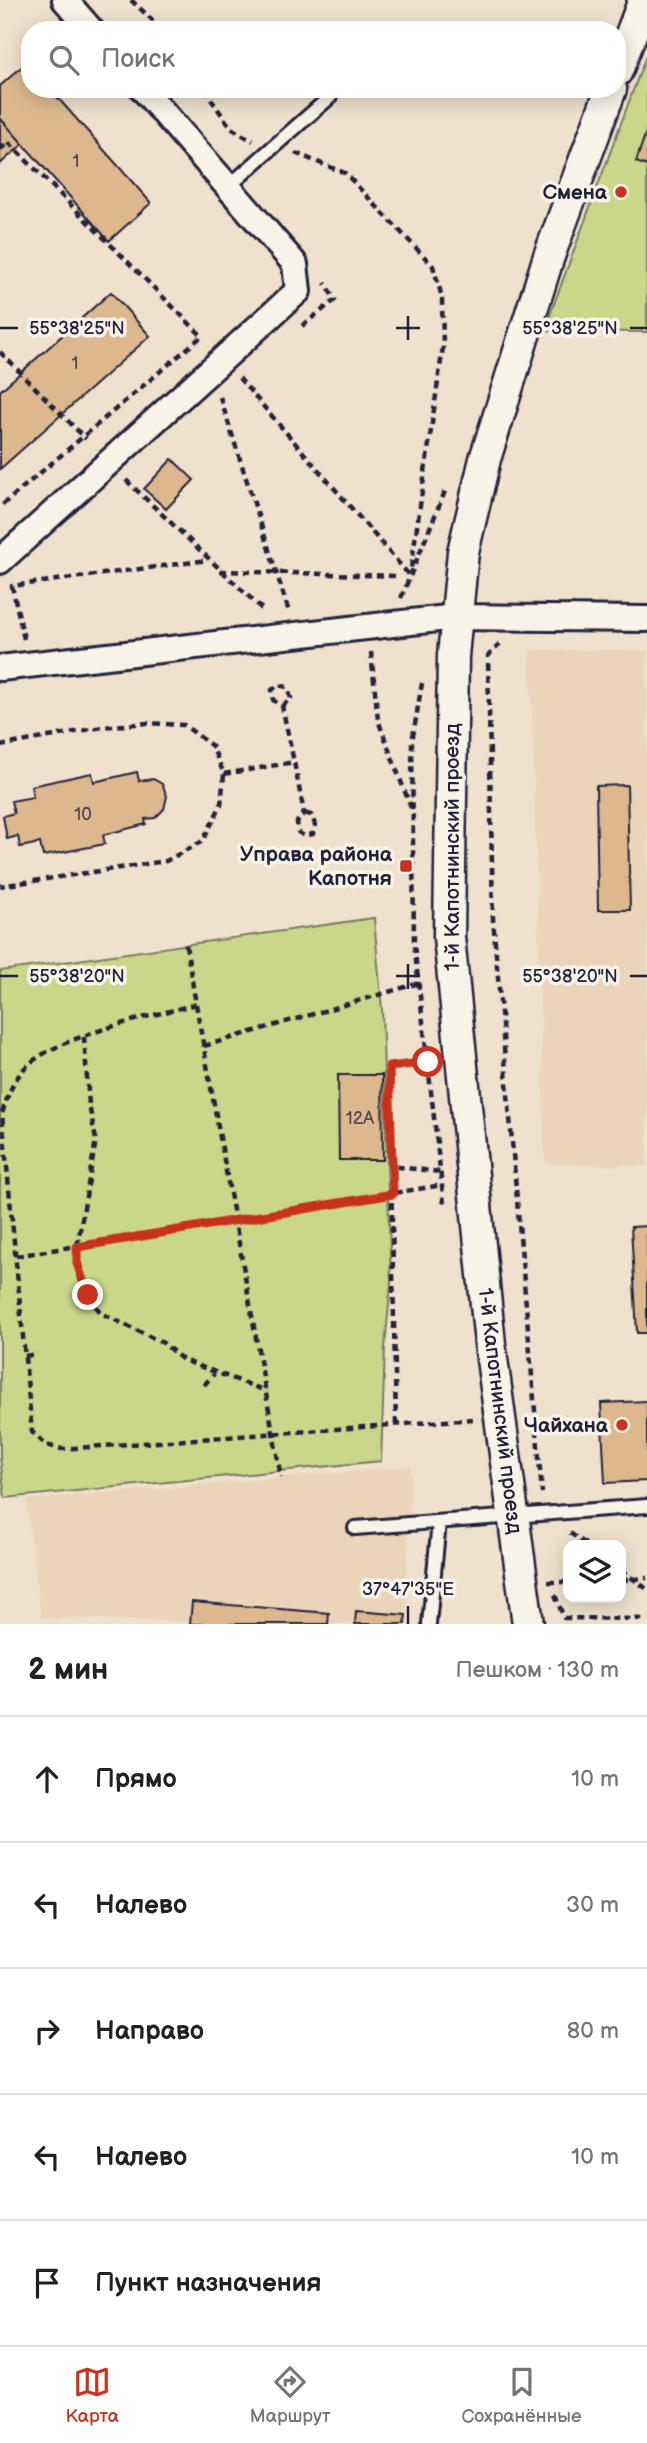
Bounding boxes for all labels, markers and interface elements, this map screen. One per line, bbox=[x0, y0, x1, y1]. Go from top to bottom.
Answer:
search box bbox=[21, 21, 626, 98]
icon: search bbox=[45, 41, 83, 79]
text: Поиск bbox=[101, 44, 175, 75]
house number: 1 bbox=[73, 151, 79, 172]
place label: Смена bbox=[542, 180, 608, 205]
marker: Смена bbox=[613, 184, 629, 200]
text: 55°38'25"N bbox=[29, 318, 125, 339]
text: 55°38'25"N bbox=[522, 318, 618, 339]
house number: 1 bbox=[72, 353, 78, 374]
street label: 1-й Капотнинский проезд bbox=[440, 723, 465, 971]
house number: 10 bbox=[74, 804, 92, 825]
place label: Управа района Капотня bbox=[240, 842, 393, 891]
marker: Управа района Капотня bbox=[398, 858, 414, 874]
text: 55°38'20"N bbox=[29, 966, 125, 987]
text: 55°38'20"N bbox=[522, 966, 618, 987]
route start bbox=[412, 1046, 443, 1077]
house number: 12А bbox=[346, 1108, 374, 1129]
route end bbox=[72, 1279, 103, 1310]
street label: 1-й Капотнинский проезд bbox=[472, 1287, 528, 1536]
place label: Чайхана bbox=[524, 1413, 609, 1438]
marker: Чайхана bbox=[614, 1417, 630, 1433]
map controls bbox=[563, 1540, 626, 1603]
button: layers bbox=[563, 1540, 626, 1603]
text: 37°47'35"E bbox=[362, 1579, 454, 1600]
text: 2 мин bbox=[28, 1652, 108, 1688]
text: Пешком · 130 m bbox=[455, 1656, 619, 1684]
icon: ahead bbox=[28, 1760, 66, 1798]
text: Прямо bbox=[95, 1764, 177, 1795]
text: 10 m bbox=[571, 1765, 619, 1793]
icon: left bbox=[28, 1886, 66, 1924]
text: Налево bbox=[95, 1890, 187, 1921]
text: 30 m bbox=[566, 1891, 619, 1919]
icon: right bbox=[28, 2012, 66, 2050]
text: Направо bbox=[95, 2016, 204, 2047]
text: 80 m bbox=[567, 2017, 619, 2045]
icon: left bbox=[28, 2138, 66, 2176]
text: Налево bbox=[95, 2142, 187, 2173]
text: 10 m bbox=[571, 2143, 619, 2171]
icon: arrive bbox=[28, 2264, 66, 2302]
text: Пункт назначения bbox=[95, 2268, 321, 2299]
tab: Карта bbox=[65, 2363, 119, 2428]
tab: Маршрут bbox=[250, 2363, 331, 2428]
tab: Сохранённые bbox=[462, 2363, 582, 2428]

